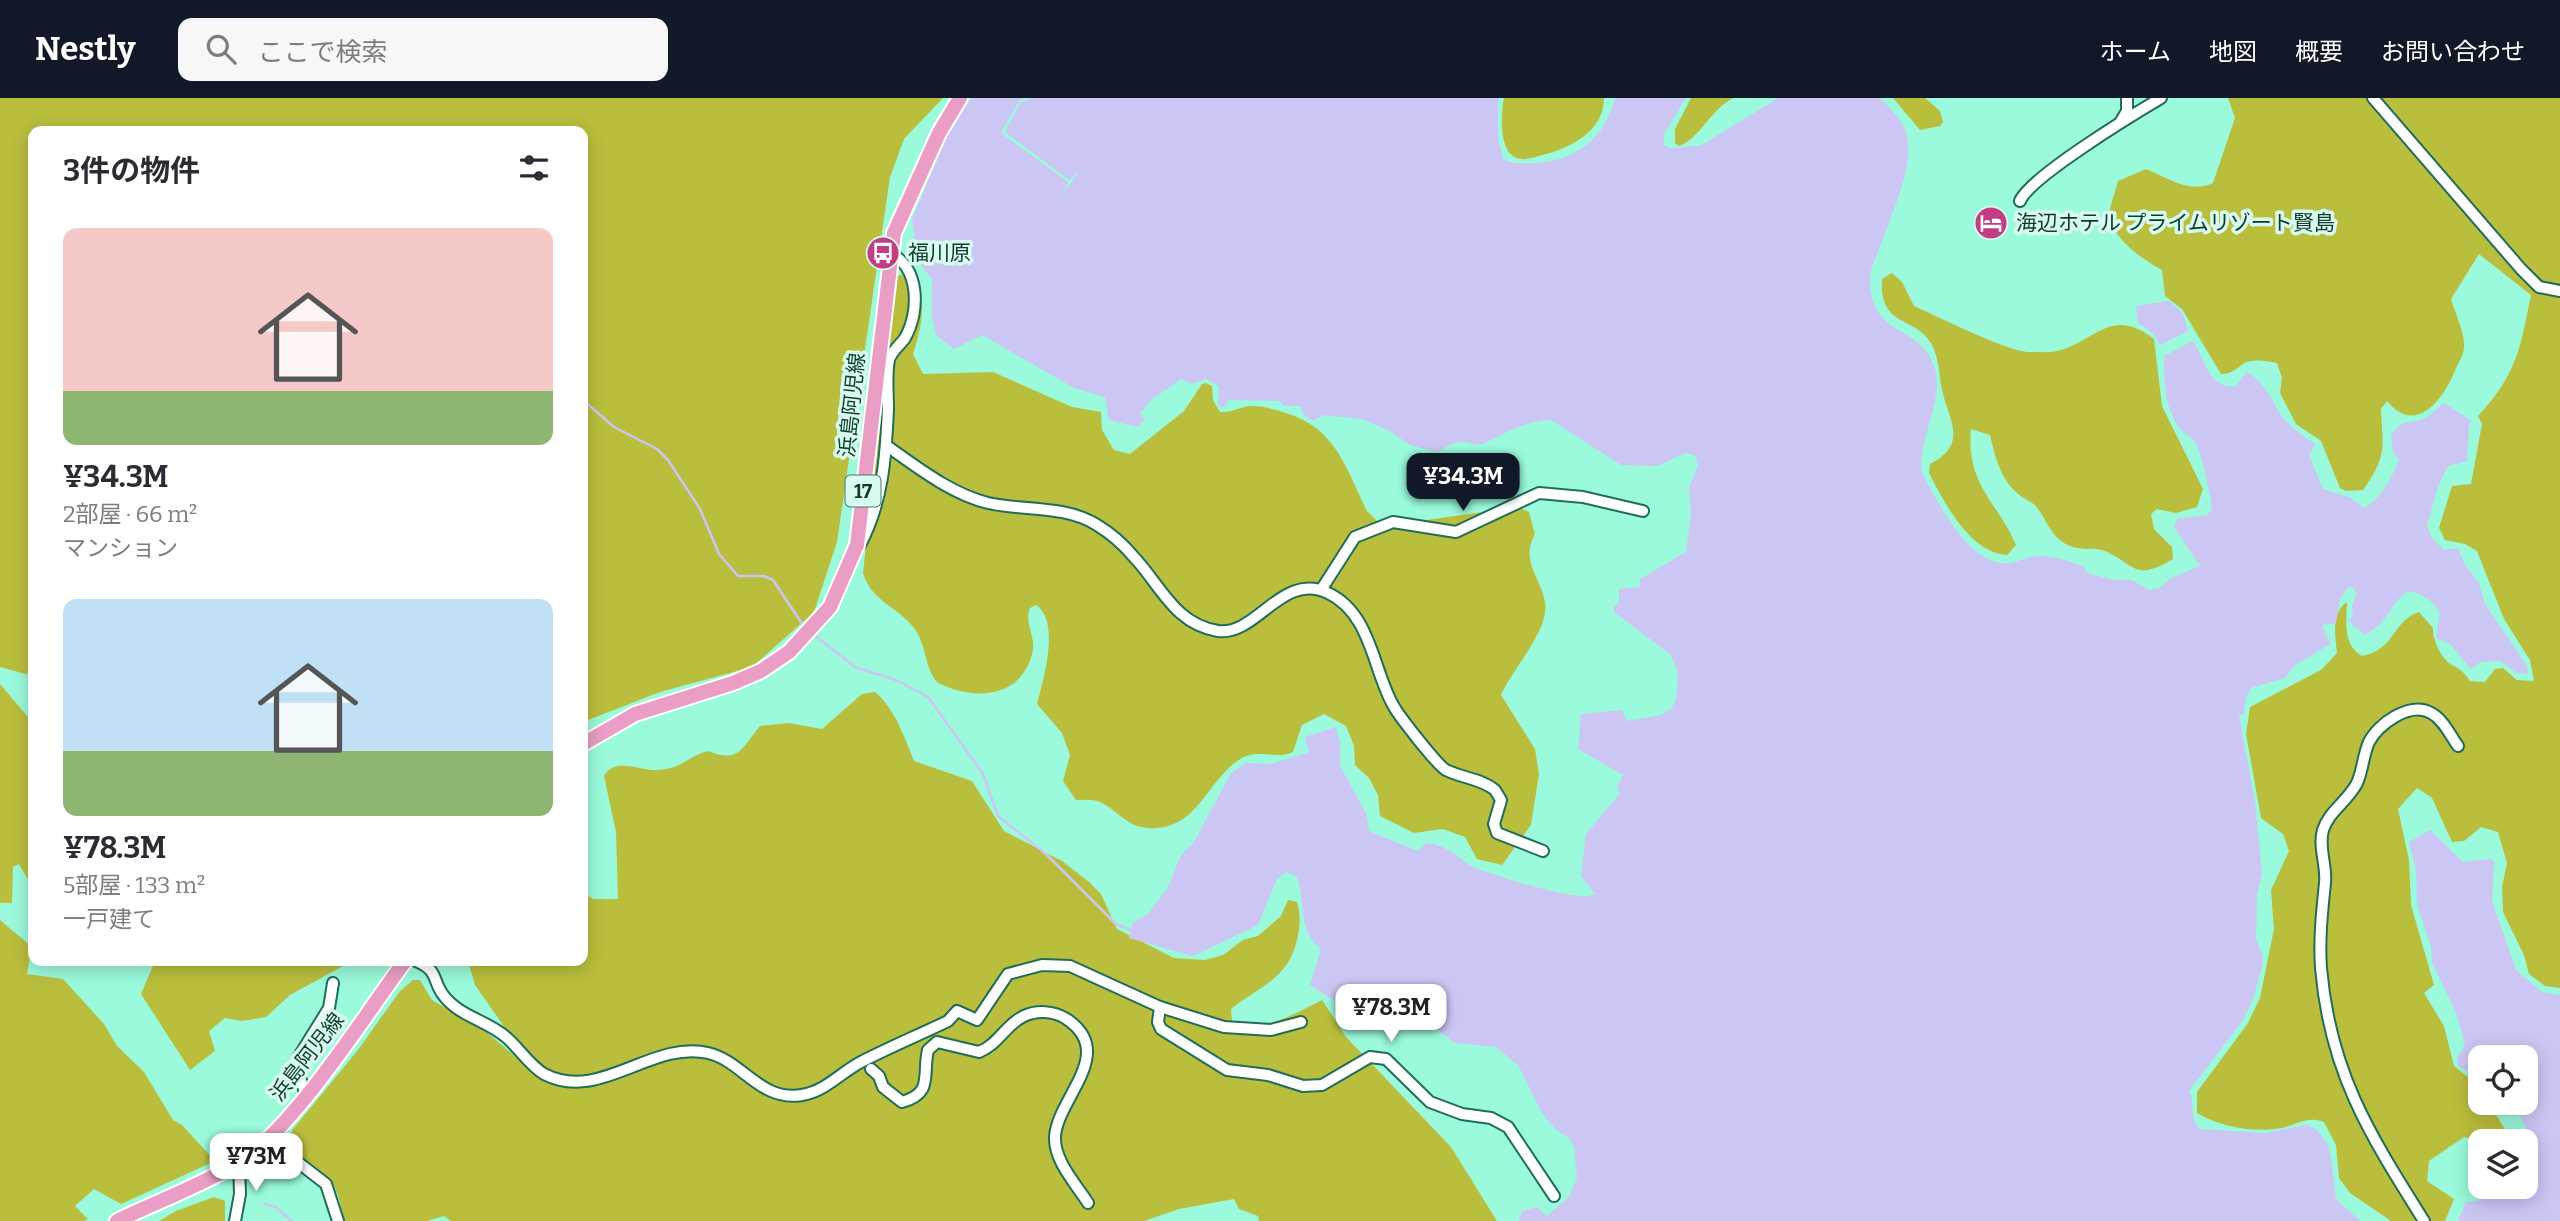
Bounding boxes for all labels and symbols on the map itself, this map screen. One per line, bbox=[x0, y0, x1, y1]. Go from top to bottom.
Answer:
hotel icon: 海辺ホテル プライムリゾート賢島 bbox=[1972, 204, 2010, 242]
place label: 海辺ホテル プライムリゾート賢島 bbox=[2016, 210, 2335, 236]
bus stop icon: 福川原 bbox=[864, 234, 902, 272]
place label: 福川原 bbox=[908, 240, 971, 266]
street label: 浜島阿児線 bbox=[834, 351, 870, 459]
pin: ¥34.3M bbox=[1406, 454, 1520, 513]
road number: 17 bbox=[846, 476, 880, 506]
pin: ¥78.3M bbox=[1334, 984, 1448, 1044]
street label: 浜島阿児線 bbox=[264, 1008, 350, 1106]
pin: ¥73M bbox=[215, 1134, 297, 1193]

